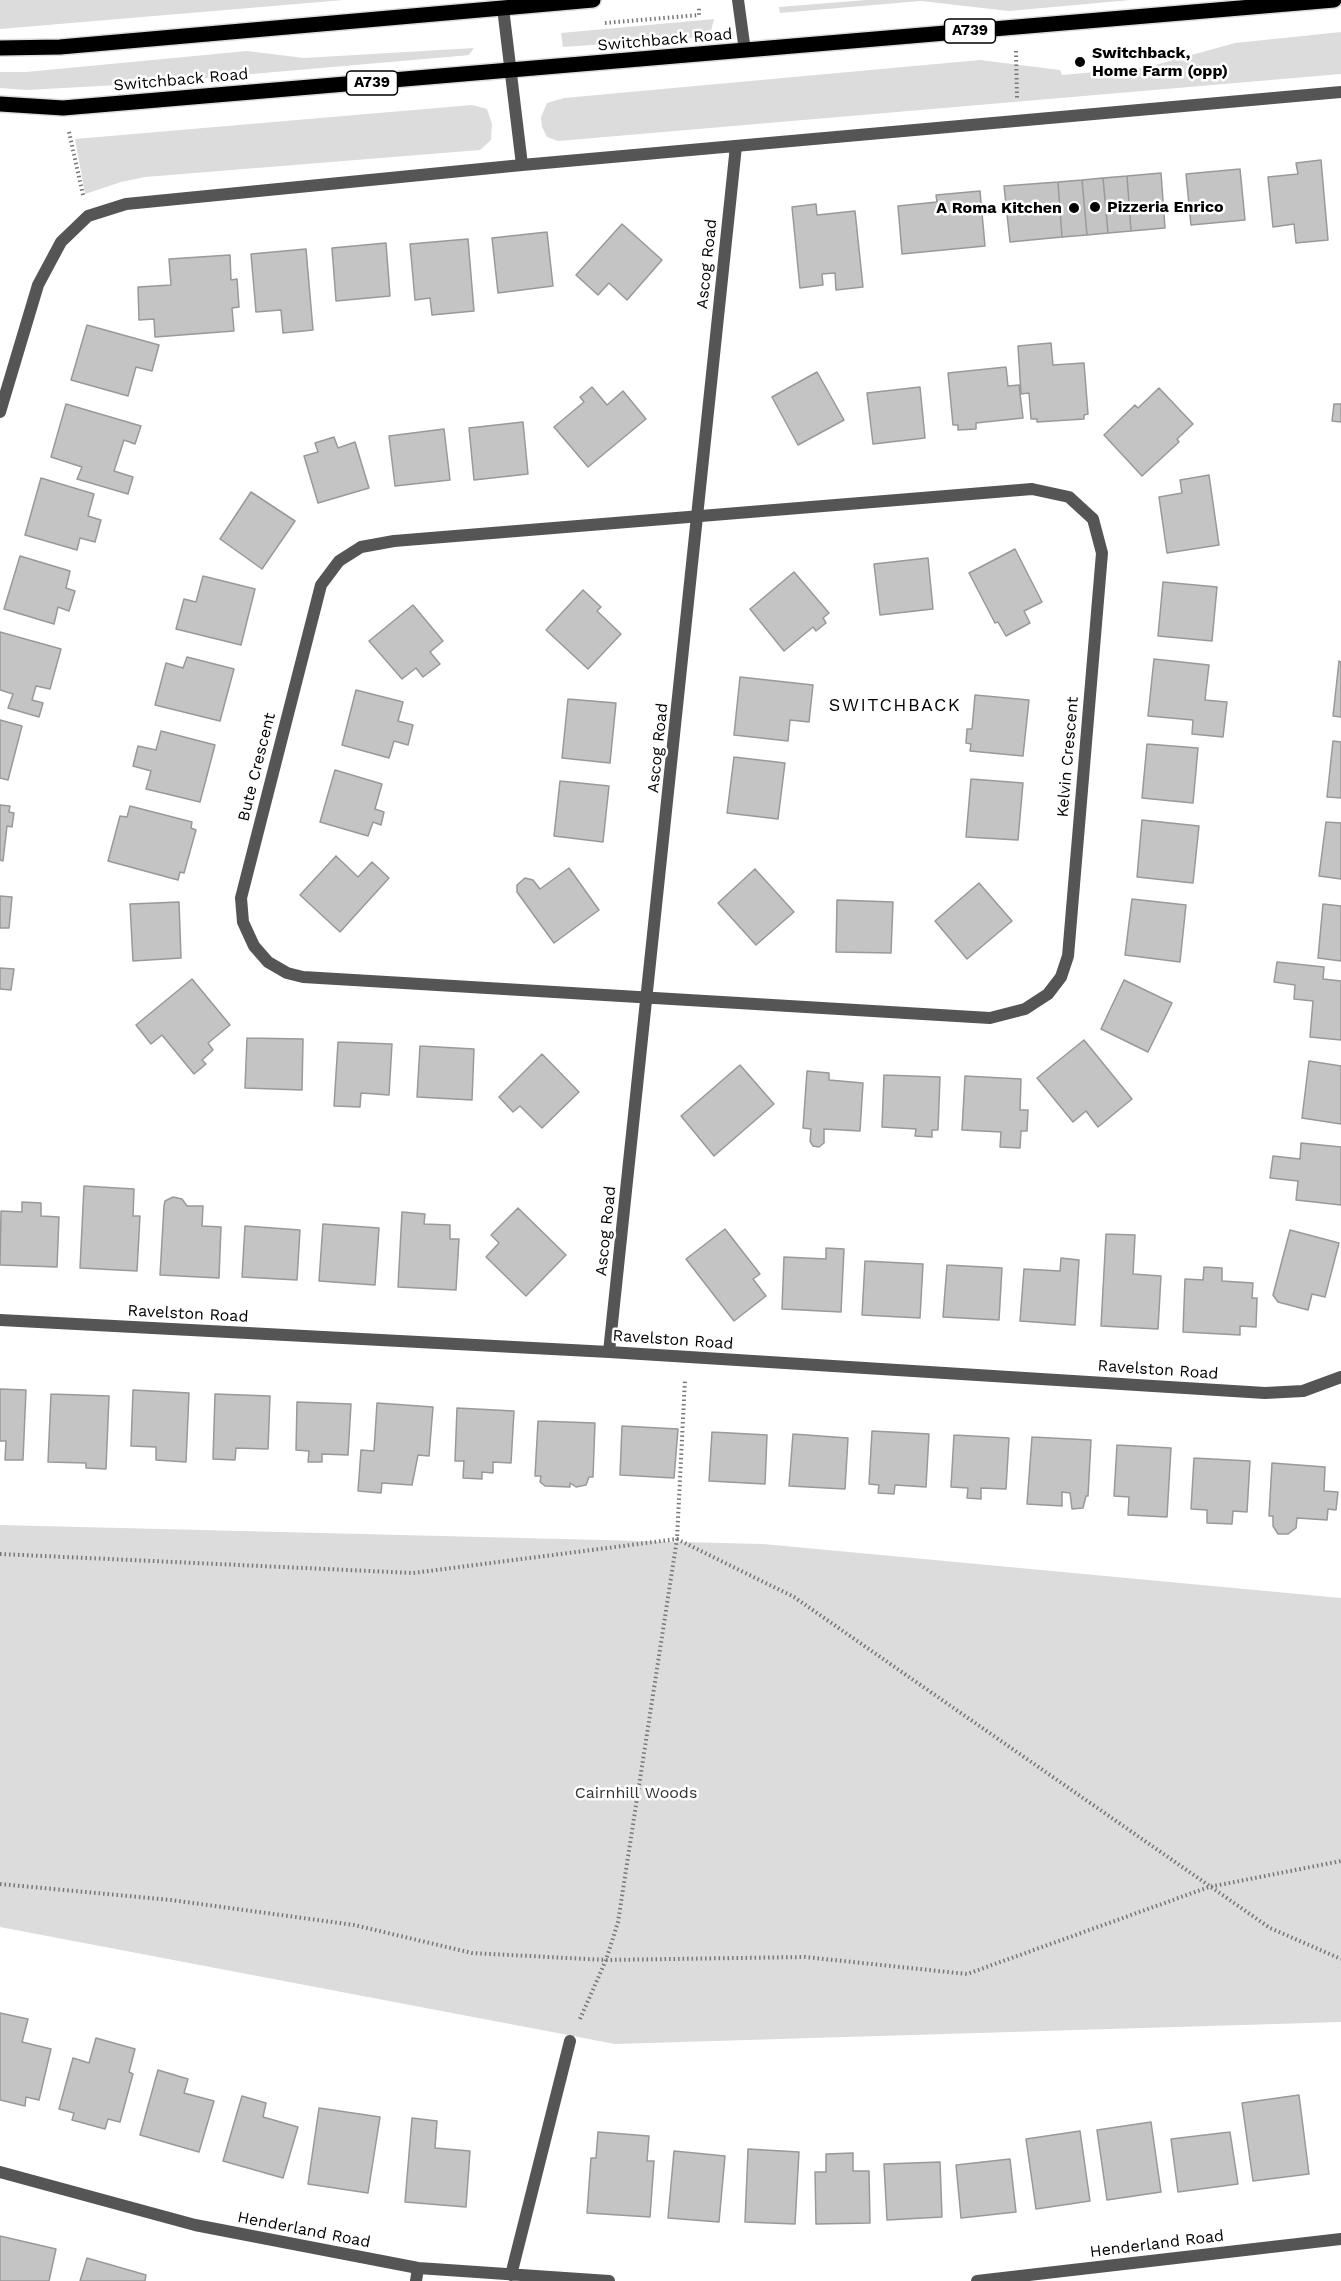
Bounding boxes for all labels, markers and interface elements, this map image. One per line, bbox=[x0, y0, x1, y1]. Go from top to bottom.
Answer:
road number: A739 bbox=[944, 19, 996, 43]
street label: Switchback Road bbox=[597, 25, 733, 55]
place label: Switchback, Home Farm (opp) bbox=[1092, 43, 1228, 81]
marker: Switchback, Home Farm (opp) bbox=[1073, 55, 1087, 69]
street label: Switchback Road bbox=[113, 65, 249, 95]
road number: A739 bbox=[346, 71, 398, 95]
place label: Pizzeria Enrico bbox=[1107, 197, 1224, 217]
place label: A Roma Kitchen bbox=[936, 198, 1062, 218]
marker: Pizzeria Enrico bbox=[1088, 200, 1102, 214]
marker: A Roma Kitchen bbox=[1067, 201, 1081, 215]
street label: Ascog Road bbox=[693, 218, 721, 310]
district label: SWITCHBACK bbox=[829, 695, 961, 717]
street label: Kelvin Crescent bbox=[1053, 696, 1083, 818]
street label: Ascog Road bbox=[644, 702, 672, 794]
street label: Bute Crescent bbox=[234, 711, 280, 823]
street label: Ascog Road bbox=[592, 1185, 620, 1277]
street label: Ravelston Road bbox=[127, 1301, 249, 1327]
street label: Ravelston Road bbox=[612, 1326, 734, 1354]
street label: Ravelston Road bbox=[1097, 1356, 1219, 1384]
park label: Cairnhill Woods bbox=[575, 1783, 697, 1803]
street label: Henderland Road bbox=[236, 2208, 372, 2252]
street label: Henderland Road bbox=[1089, 2226, 1225, 2262]

